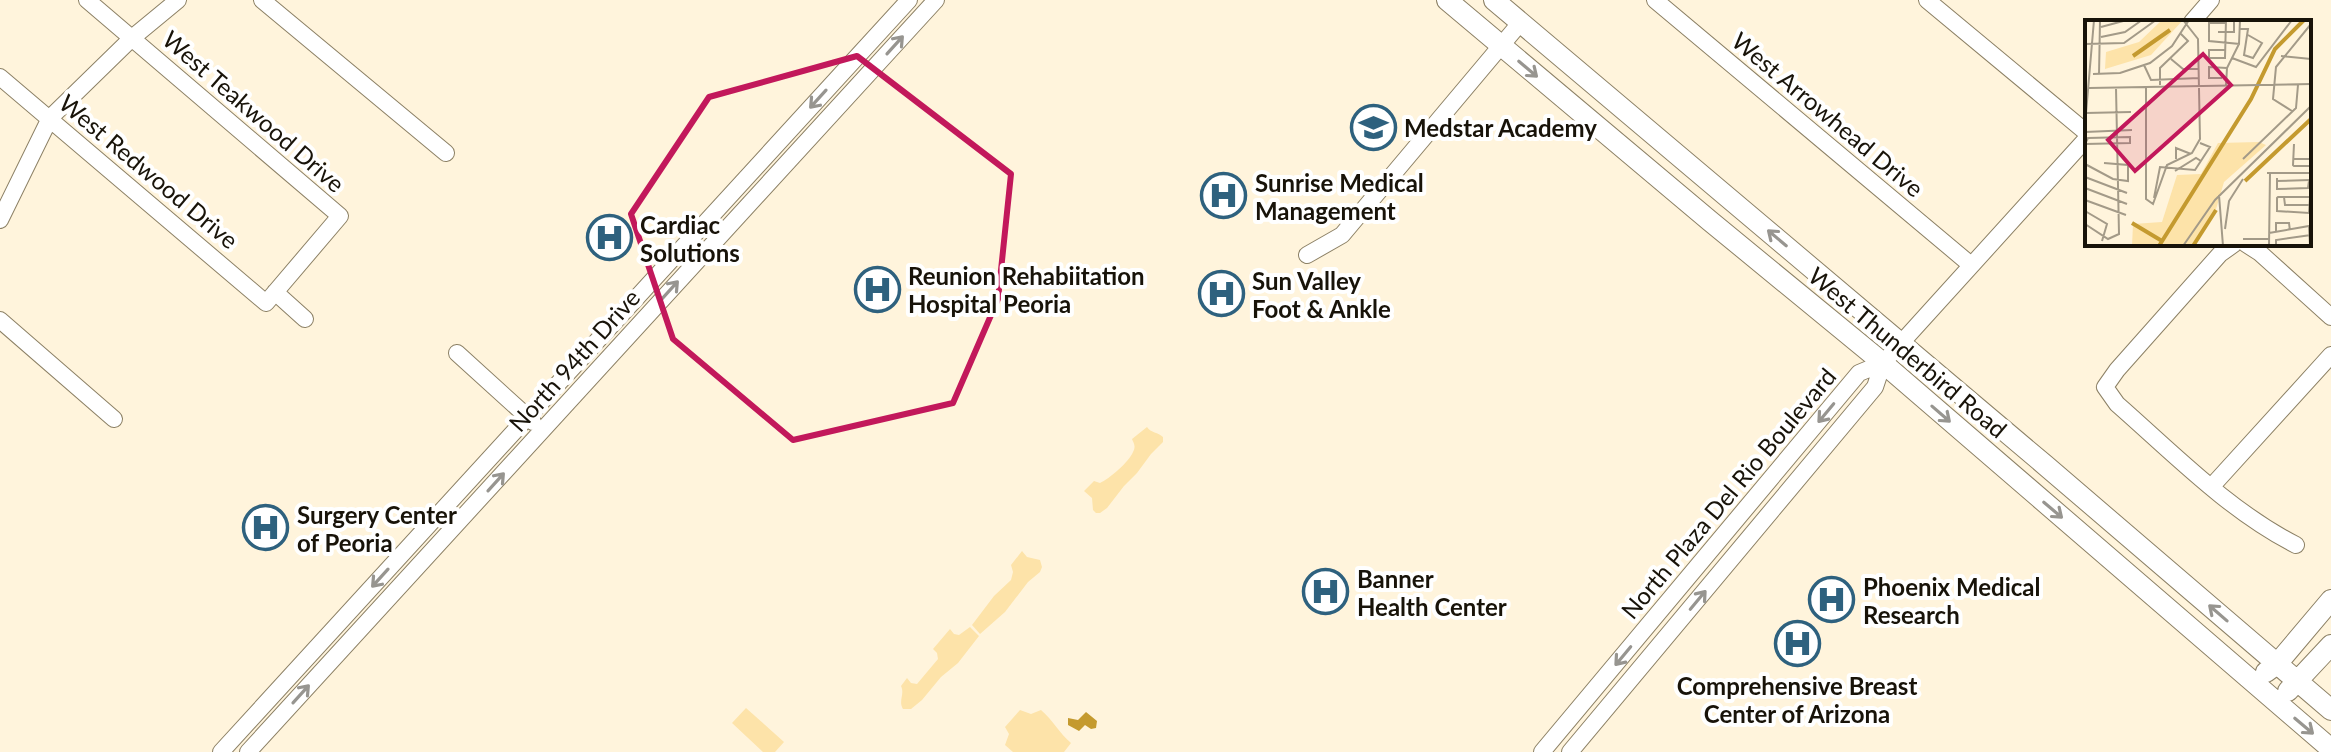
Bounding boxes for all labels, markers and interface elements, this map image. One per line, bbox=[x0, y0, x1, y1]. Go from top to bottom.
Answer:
inset map bbox=[2085, 20, 2311, 246]
street label: West Teakwood Drive bbox=[157, 24, 351, 198]
street label: West Arrowhead Drive bbox=[1726, 26, 1930, 202]
one-way arrow bbox=[886, 36, 904, 56]
one-way arrow bbox=[1517, 60, 1538, 77]
street label: West Redwood Drive bbox=[54, 88, 244, 254]
one-way arrow bbox=[809, 88, 827, 108]
school or university icon: Medstar Academy bbox=[1349, 103, 1397, 151]
place label: Medstar Academy bbox=[1404, 113, 1597, 142]
place label: Sunrise Medical Management bbox=[1255, 168, 1424, 225]
hospital icon: Sunrise Medical Management bbox=[1200, 172, 1248, 220]
place label: Cardiac Solutions bbox=[640, 210, 740, 267]
hospital icon: Cardiac Solutions bbox=[585, 214, 633, 262]
one-way arrow bbox=[1767, 229, 1788, 247]
place label: Reunion Rehabiitation Hospital Peoria bbox=[908, 261, 1144, 318]
street label: West Thunderbird Road bbox=[1803, 261, 2013, 443]
hospital icon: Reunion Rehabiitation Hospital Peoria bbox=[853, 265, 901, 313]
place label: Sun Valley Foot & Ankle bbox=[1252, 266, 1391, 323]
hospital icon: Sun Valley Foot & Ankle bbox=[1197, 270, 1245, 318]
one-way arrow bbox=[661, 280, 679, 300]
street label: North 94th Drive bbox=[502, 283, 646, 437]
street label: North Plaza Del Rio Boulevard bbox=[1615, 362, 1841, 624]
one-way arrow bbox=[1817, 403, 1835, 423]
one-way arrow bbox=[1931, 405, 1951, 423]
one-way arrow bbox=[486, 472, 505, 492]
place label: Surgery Center of Peoria bbox=[297, 500, 457, 557]
one-way arrow bbox=[2043, 501, 2063, 519]
hospital icon: Surgery Center of Peoria bbox=[242, 504, 290, 552]
place label: Banner Health Center bbox=[1357, 564, 1507, 621]
one-way arrow bbox=[371, 567, 389, 587]
hospital icon: Banner Health Center bbox=[1302, 568, 1350, 616]
place label: Phoenix Medical Research bbox=[1863, 572, 2041, 629]
hospital icon: Phoenix Medical Research bbox=[1808, 576, 1856, 624]
one-way arrow bbox=[1689, 590, 1707, 611]
one-way arrow bbox=[2209, 604, 2229, 622]
hospital icon: Comprehensive Breast Center of Arizona bbox=[1773, 619, 1821, 667]
one-way arrow bbox=[1614, 645, 1632, 665]
place label: Comprehensive Breast Center of Arizona bbox=[1677, 671, 1917, 728]
one-way arrow bbox=[291, 685, 309, 705]
one-way arrow bbox=[2293, 717, 2314, 735]

